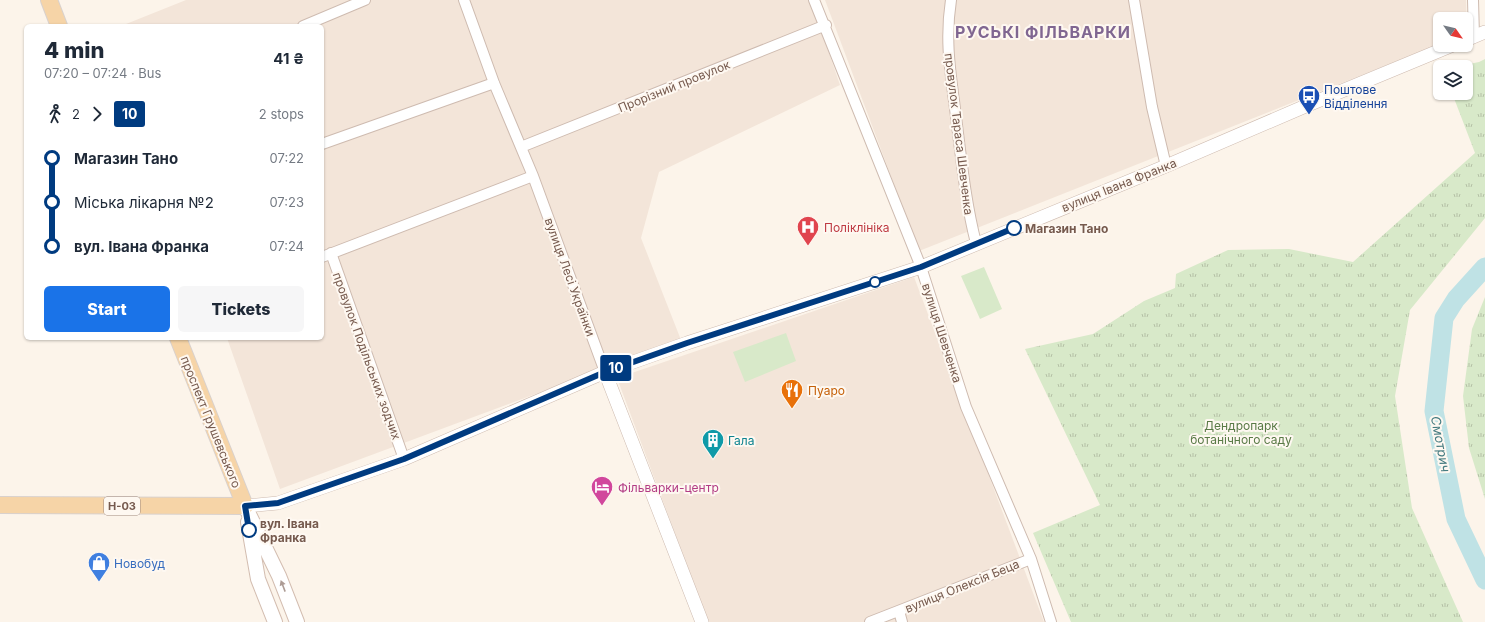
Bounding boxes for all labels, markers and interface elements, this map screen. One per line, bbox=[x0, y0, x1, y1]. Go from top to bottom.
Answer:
north arrow bbox=[1433, 12, 1473, 52]
map controls bbox=[1433, 12, 1473, 100]
district label: РУСЬКІ ФІЛЬВАРКИ bbox=[955, 22, 1131, 42]
text: 4 min bbox=[44, 37, 105, 63]
text: 41 ₴ bbox=[273, 49, 304, 68]
street label: провулок Тараса Шевченка bbox=[942, 52, 976, 216]
street label: Прорізний провулок bbox=[616, 56, 733, 115]
button: layers bbox=[1433, 60, 1473, 100]
text: 07:20 – 07:24 · Bus bbox=[44, 65, 161, 81]
place label: Поштове Відділення bbox=[1324, 82, 1387, 111]
bus stop icon: Поштове Відділення bbox=[1296, 83, 1322, 116]
icon: walk bbox=[44, 103, 66, 125]
icon: forward bbox=[86, 103, 108, 125]
text: 10 bbox=[122, 105, 137, 122]
text: 2 bbox=[72, 106, 80, 122]
text: 2 stops bbox=[259, 106, 304, 122]
text: Магазин Тано bbox=[74, 149, 178, 168]
text: 07:22 bbox=[270, 150, 304, 166]
street label: вулиця Івана Франка bbox=[1059, 155, 1179, 215]
text: Міська лікарня №2 bbox=[74, 193, 214, 212]
text: 07:23 bbox=[269, 194, 304, 210]
hospital icon: Поліклініка bbox=[795, 214, 821, 247]
street label: вулиця Лесі Українки bbox=[542, 216, 598, 338]
place label: Поліклініка bbox=[824, 220, 889, 235]
marker: Магазин Тано bbox=[1006, 220, 1022, 236]
place label: Магазин Тано bbox=[1025, 221, 1108, 236]
text: вул. Івана Франка bbox=[74, 237, 209, 256]
text: 07:24 bbox=[269, 238, 304, 254]
street label: провулок Подільських зодчих bbox=[330, 270, 404, 442]
unlabelled marker bbox=[869, 276, 881, 288]
street label: вулиця Шевченка bbox=[919, 281, 965, 385]
button: Start bbox=[44, 286, 170, 332]
button: Tickets bbox=[178, 286, 304, 332]
street label: проспект Грушевського bbox=[178, 354, 244, 490]
line badge: 10 bbox=[598, 355, 634, 381]
text: 10 bbox=[608, 359, 624, 376]
restaurant icon: Пуаро bbox=[779, 377, 805, 410]
place label: Пуаро bbox=[808, 383, 845, 398]
water label: Смотрич bbox=[1428, 415, 1454, 474]
park label: Дендропарк ботанічного саду bbox=[1190, 418, 1292, 447]
building icon: Гала bbox=[700, 427, 726, 460]
place label: Гала bbox=[728, 433, 754, 448]
hotel icon: Фільварки-центр bbox=[589, 474, 615, 507]
place label: Фільварки-центр bbox=[618, 480, 719, 495]
road number: Н-03 bbox=[104, 497, 140, 515]
place label: вул. Івана Франка bbox=[260, 516, 319, 545]
marker: вул. Івана Франка bbox=[241, 522, 257, 538]
shop icon: Новобуд bbox=[86, 550, 112, 583]
place label: Новобуд bbox=[114, 556, 165, 571]
street label: вулиця Олексія Беца bbox=[903, 556, 1021, 616]
one-way arrow bbox=[279, 579, 285, 591]

